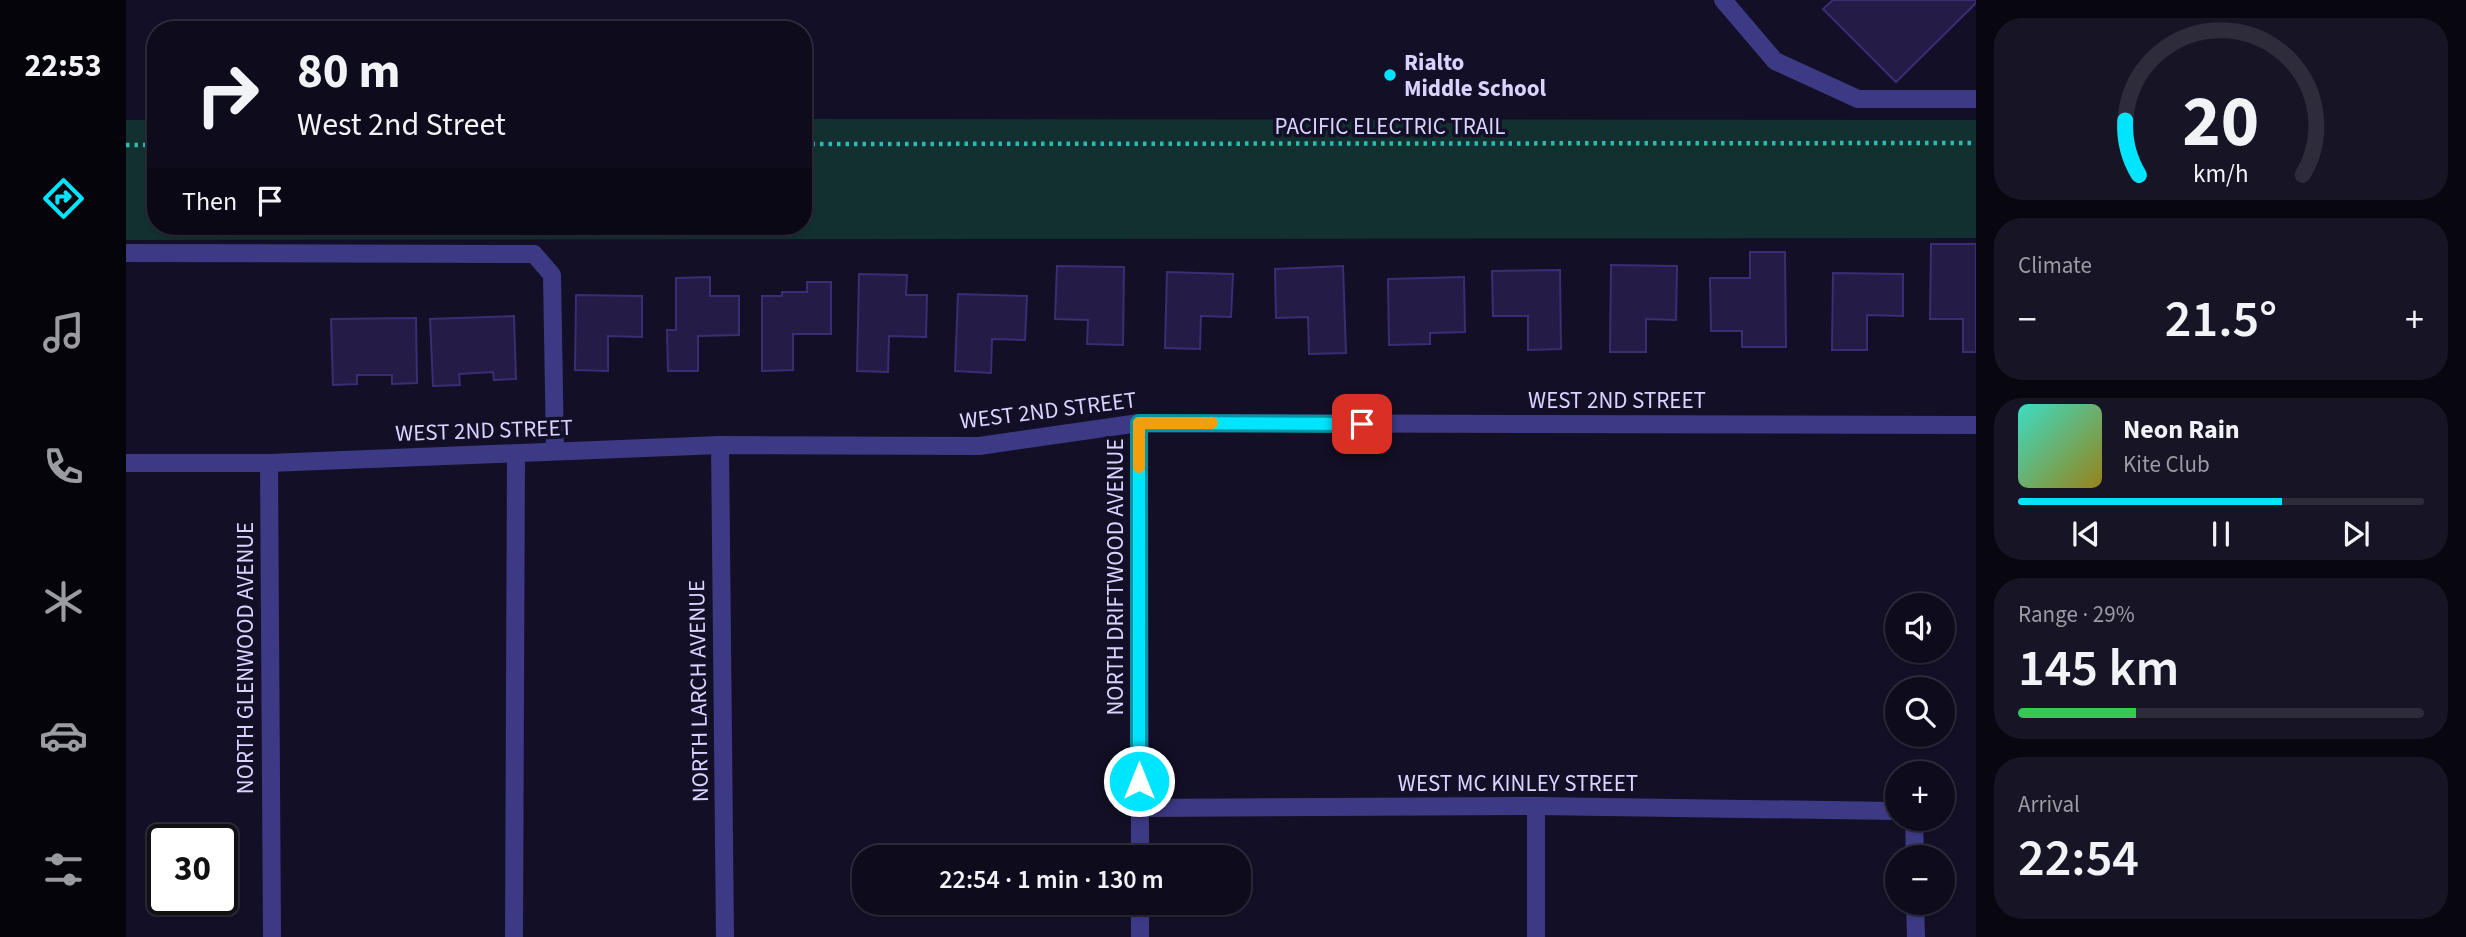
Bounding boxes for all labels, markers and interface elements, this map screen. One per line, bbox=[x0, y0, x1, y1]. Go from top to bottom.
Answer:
text: 80 m bbox=[297, 37, 401, 107]
text: 22:53 bbox=[24, 43, 102, 89]
place label: Rialto Middle School bbox=[1404, 46, 1547, 105]
icon: right bbox=[182, 49, 273, 140]
marker: Rialto Middle School bbox=[1382, 67, 1398, 83]
text: 20 bbox=[2183, 70, 2259, 174]
text: West 2nd Street bbox=[297, 102, 506, 148]
street label: PACIFIC ELECTRIC TRAIL bbox=[1275, 110, 1505, 143]
text: km/h bbox=[2193, 156, 2249, 192]
icon: directions bbox=[39, 174, 88, 223]
icon: arrive bbox=[251, 182, 289, 220]
text: Then bbox=[182, 183, 237, 220]
text: Climate bbox=[2018, 249, 2092, 282]
text: 21.5° bbox=[2165, 283, 2277, 357]
text: − bbox=[2018, 293, 2037, 347]
text: + bbox=[2405, 293, 2424, 347]
icon: music bbox=[39, 308, 88, 357]
street label: WEST 2ND STREET bbox=[958, 383, 1138, 438]
street label: WEST 2ND STREET bbox=[1528, 384, 1706, 417]
pin bbox=[1332, 394, 1392, 454]
icon: arrive bbox=[1343, 405, 1381, 443]
street label: WEST 2ND STREET bbox=[395, 411, 573, 450]
text: Neon Rain bbox=[2123, 411, 2240, 448]
street label: NORTH DRIFTWOOD AVENUE bbox=[1099, 438, 1132, 716]
icon: phone bbox=[39, 442, 88, 491]
text: Kite Club bbox=[2123, 448, 2210, 481]
icon: previous bbox=[2067, 515, 2105, 553]
icon: pause bbox=[2202, 515, 2240, 553]
icon: next bbox=[2337, 515, 2375, 553]
street label: NORTH GLENWOOD AVENUE bbox=[229, 522, 262, 794]
icon: climate bbox=[39, 577, 88, 626]
street label: NORTH LARCH AVENUE bbox=[680, 580, 717, 802]
map controls bbox=[1885, 593, 1955, 915]
button: sound bbox=[1885, 593, 1955, 663]
text: Range · 29% bbox=[2018, 598, 2135, 631]
text: 145 km bbox=[2018, 632, 2179, 706]
button: search bbox=[1885, 677, 1955, 747]
icon: car bbox=[39, 711, 88, 760]
position arrow bbox=[1102, 744, 1176, 818]
button: + bbox=[1885, 761, 1955, 831]
street label: WEST MC KINLEY STREET bbox=[1398, 767, 1638, 800]
text: Arrival bbox=[2018, 788, 2080, 821]
text: 22:54 bbox=[2018, 822, 2139, 896]
speed limit sign: 30 bbox=[147, 824, 238, 915]
icon: filters bbox=[39, 845, 88, 894]
button: − bbox=[1885, 845, 1955, 915]
text: 22:54 · 1 min · 130 m bbox=[939, 861, 1164, 898]

